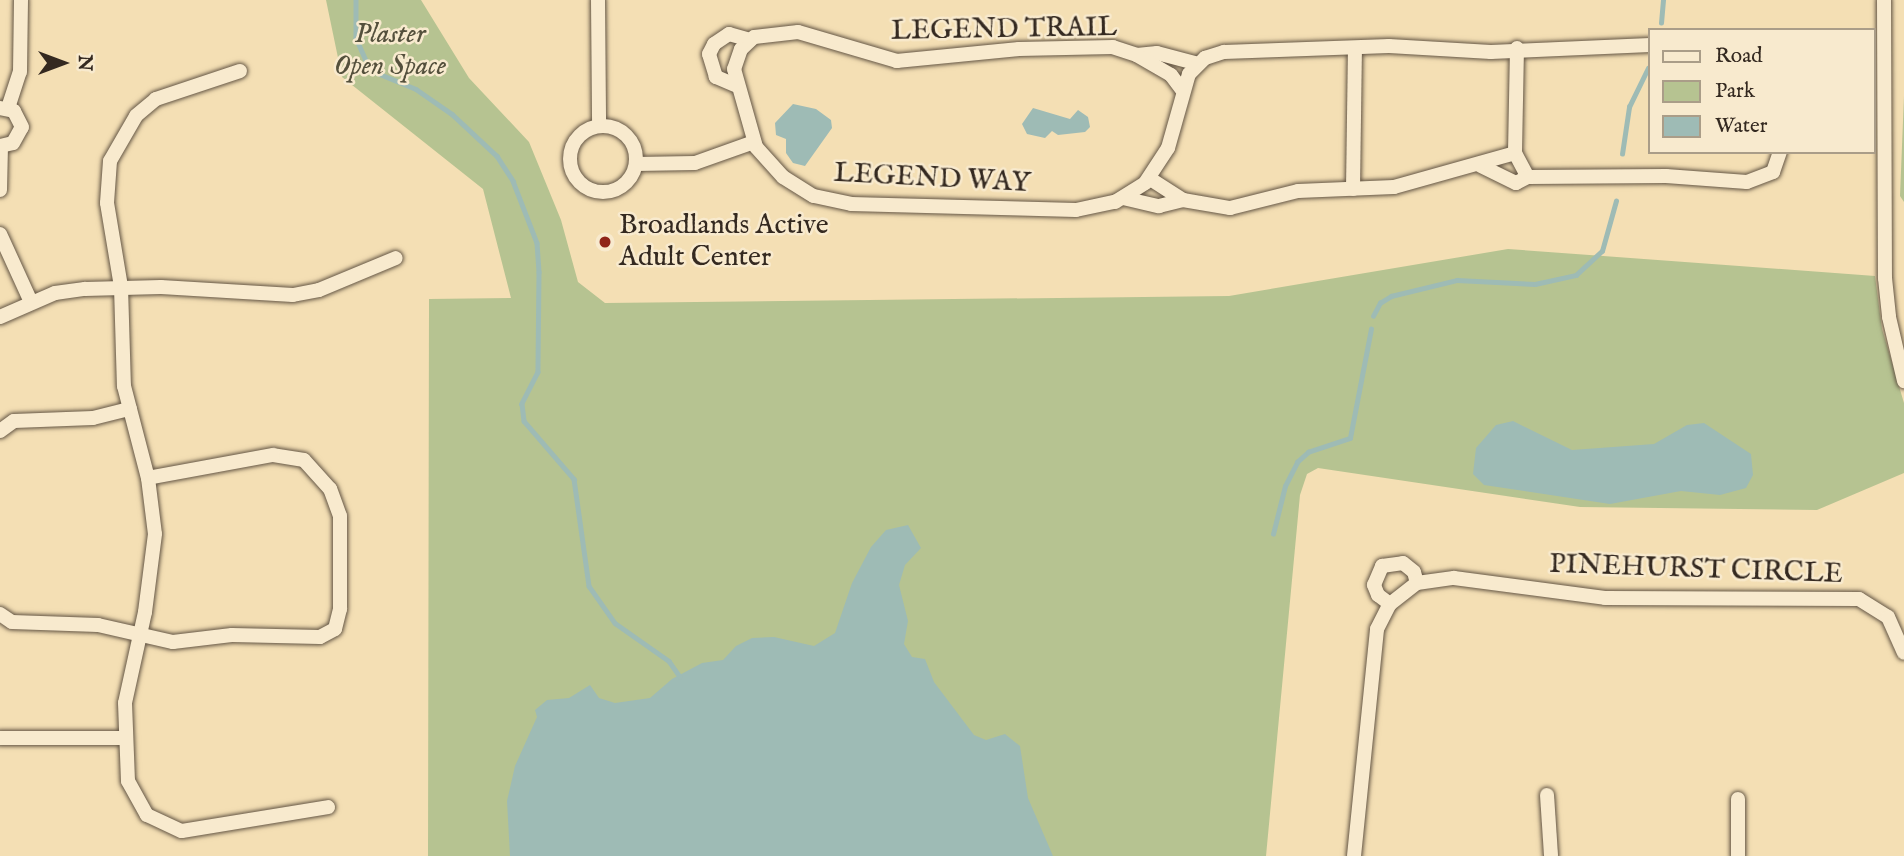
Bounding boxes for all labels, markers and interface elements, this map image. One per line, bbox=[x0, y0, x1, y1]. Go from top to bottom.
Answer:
street label: LEGEND TRAIL bbox=[891, 11, 1117, 49]
park label: Plaster Open Space bbox=[334, 18, 446, 84]
north arrow bbox=[28, 28, 98, 98]
legend bbox=[1648, 28, 1876, 154]
text: Road bbox=[1715, 43, 1762, 70]
text: N bbox=[72, 55, 96, 71]
text: Park bbox=[1715, 78, 1755, 105]
text: Water bbox=[1715, 113, 1767, 140]
street label: LEGEND WAY bbox=[833, 157, 1031, 201]
place label: Broadlands Active Adult Center bbox=[619, 209, 829, 275]
marker: Broadlands Active Adult Center bbox=[597, 234, 613, 250]
street label: PINEHURST CIRCLE bbox=[1549, 548, 1843, 592]

